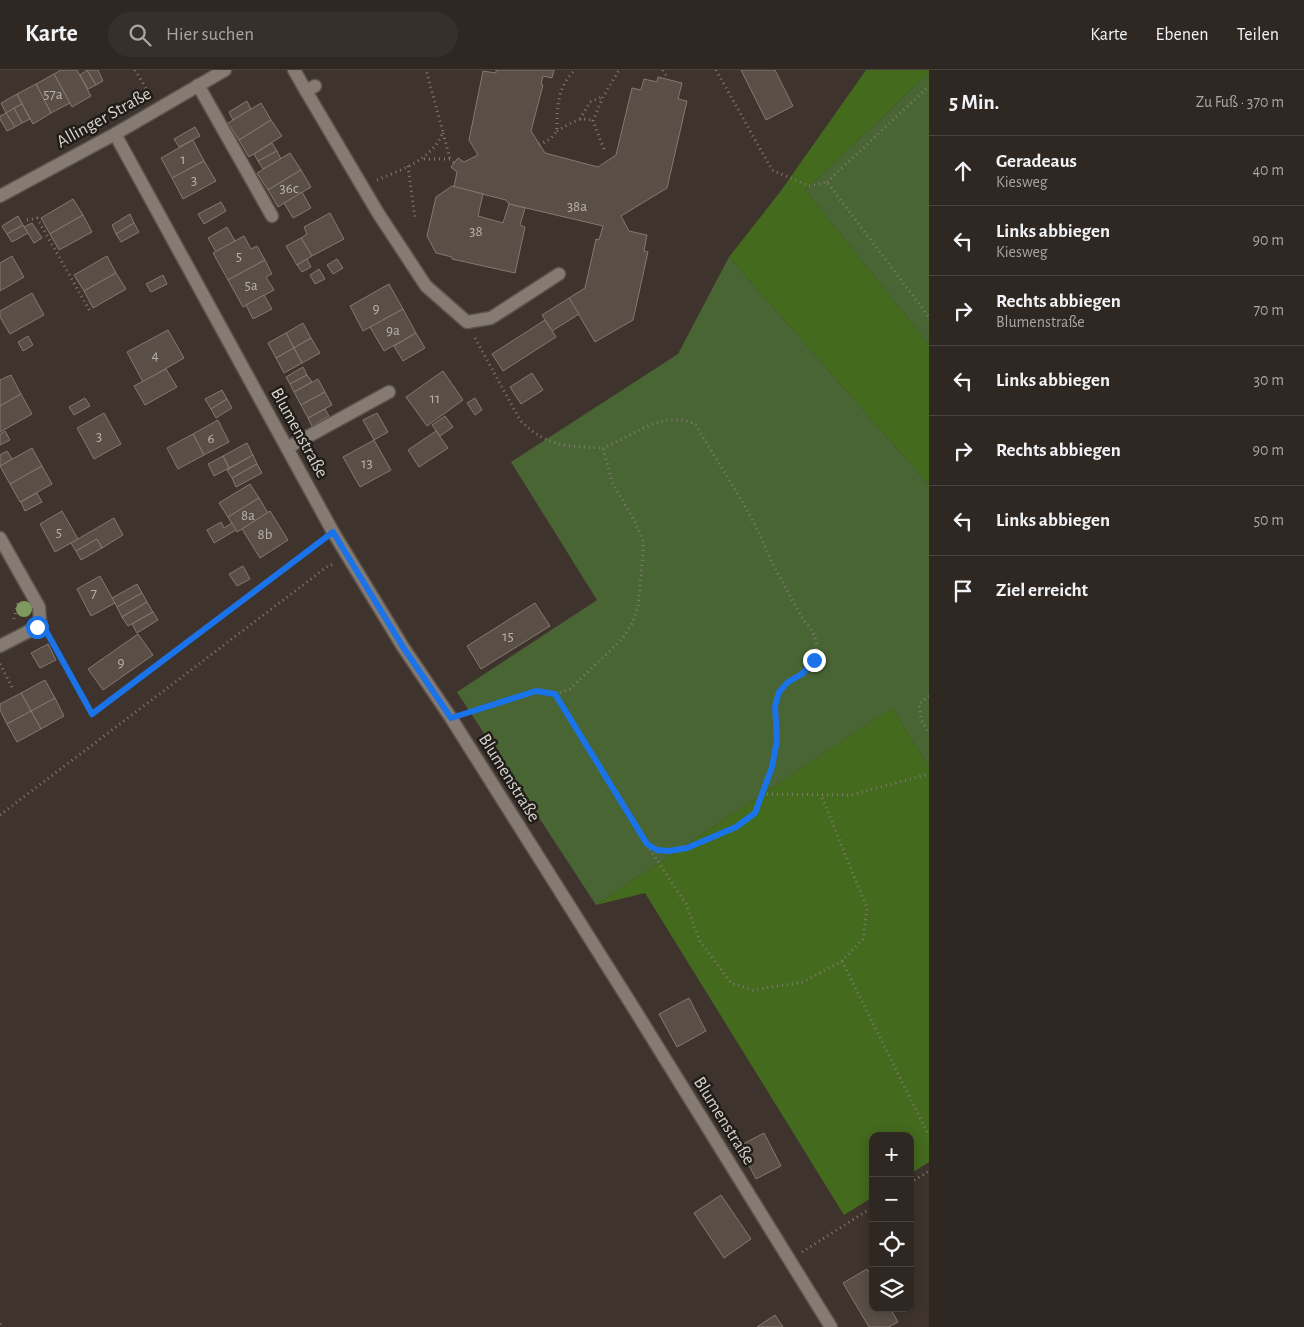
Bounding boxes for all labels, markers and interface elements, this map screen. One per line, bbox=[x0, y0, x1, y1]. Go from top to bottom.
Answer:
search box bbox=[108, 12, 458, 57]
icon: search bbox=[126, 21, 154, 49]
text: Karte bbox=[25, 22, 78, 46]
text: Hier suchen bbox=[166, 25, 254, 44]
text: Karte bbox=[1090, 26, 1128, 44]
text: Ebenen bbox=[1156, 26, 1209, 44]
text: Teilen bbox=[1237, 26, 1279, 44]
street label: Allinger Straße bbox=[54, 85, 154, 151]
house number: 57a bbox=[43, 87, 63, 102]
text: 5 Min. bbox=[949, 92, 999, 113]
text: Zu Fuß · 370 m bbox=[1196, 94, 1284, 110]
house number: 1 bbox=[180, 152, 186, 167]
text: Geradeaus bbox=[996, 152, 1077, 171]
icon: ahead bbox=[949, 157, 977, 185]
text: 40 m bbox=[1252, 162, 1284, 178]
house number: 3 bbox=[191, 173, 197, 188]
text: Kiesweg bbox=[996, 174, 1048, 190]
house number: 36c bbox=[279, 181, 299, 196]
house number: 38a bbox=[567, 199, 587, 214]
text: Links abbiegen bbox=[996, 222, 1110, 241]
house number: 38 bbox=[469, 224, 483, 239]
icon: left bbox=[949, 227, 977, 255]
text: 90 m bbox=[1253, 232, 1284, 248]
text: Kiesweg bbox=[996, 244, 1048, 260]
house number: 5 bbox=[236, 249, 242, 264]
house number: 5a bbox=[244, 278, 258, 293]
text: Rechts abbiegen bbox=[996, 292, 1121, 311]
icon: right bbox=[949, 297, 977, 325]
house number: 9 bbox=[372, 301, 380, 316]
text: 70 m bbox=[1253, 302, 1284, 318]
text: Blumenstraße bbox=[996, 314, 1085, 330]
house number: 9a bbox=[386, 323, 400, 338]
house number: 4 bbox=[151, 348, 159, 363]
icon: left bbox=[949, 367, 977, 395]
text: Links abbiegen bbox=[996, 371, 1110, 390]
text: 30 m bbox=[1254, 372, 1284, 388]
street label: Blumenstraße bbox=[267, 385, 331, 481]
house number: 11 bbox=[430, 391, 440, 406]
house number: 3 bbox=[96, 429, 102, 444]
house number: 6 bbox=[207, 431, 215, 446]
icon: right bbox=[949, 437, 977, 465]
text: Rechts abbiegen bbox=[996, 441, 1121, 460]
text: 90 m bbox=[1253, 442, 1284, 458]
house number: 13 bbox=[361, 456, 373, 471]
icon: left bbox=[949, 507, 977, 535]
house number: 8a bbox=[241, 508, 255, 523]
text: Links abbiegen bbox=[996, 511, 1110, 530]
text: 50 m bbox=[1253, 512, 1284, 528]
house number: 5 bbox=[56, 525, 62, 540]
house number: 8b bbox=[258, 527, 273, 542]
icon: arrive bbox=[949, 577, 977, 605]
text: Ziel erreicht bbox=[996, 581, 1088, 600]
house number: 7 bbox=[91, 586, 97, 601]
route start bbox=[26, 616, 49, 639]
house number: 15 bbox=[502, 629, 514, 644]
route end bbox=[803, 649, 826, 672]
house number: 9 bbox=[117, 655, 125, 670]
street label: Blumenstraße bbox=[475, 731, 543, 825]
street label: Blumenstraße bbox=[690, 1074, 758, 1168]
map controls bbox=[869, 1132, 914, 1312]
button: + bbox=[869, 1132, 914, 1177]
button: − bbox=[869, 1177, 914, 1222]
button: locate bbox=[869, 1222, 914, 1267]
button: layers bbox=[869, 1267, 914, 1312]

